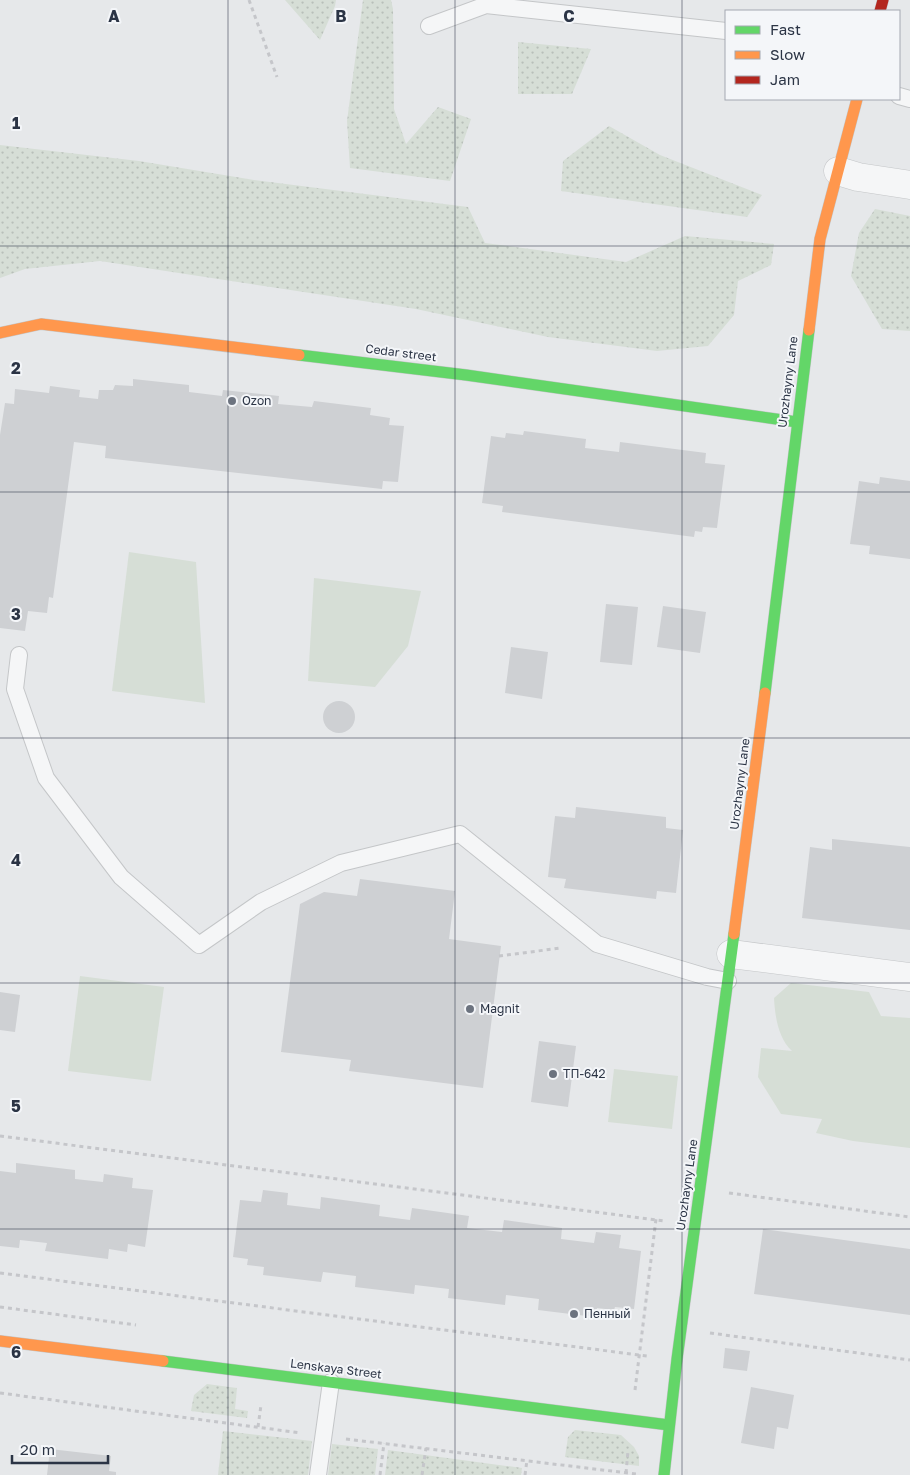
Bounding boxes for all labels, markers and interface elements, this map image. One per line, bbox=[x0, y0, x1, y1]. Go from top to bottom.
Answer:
text: A bbox=[108, 6, 120, 26]
text: B bbox=[335, 6, 347, 26]
text: C bbox=[563, 6, 575, 26]
legend bbox=[725, 10, 900, 100]
text: Fast bbox=[770, 20, 801, 38]
text: Slow bbox=[770, 45, 805, 63]
text: Jam bbox=[770, 70, 800, 88]
text: 1 bbox=[12, 113, 20, 133]
street label: Urozhayny Lane bbox=[774, 335, 801, 429]
street label: Cedar street bbox=[365, 341, 438, 364]
text: 2 bbox=[11, 358, 21, 378]
place label: Ozon bbox=[242, 393, 271, 408]
marker: Ozon bbox=[226, 395, 238, 407]
text: 3 bbox=[11, 604, 21, 624]
street label: Urozhayny Lane bbox=[726, 737, 753, 831]
text: 4 bbox=[11, 850, 21, 870]
place label: Magnit bbox=[480, 1001, 520, 1016]
marker: Magnit bbox=[464, 1003, 476, 1015]
place label: ТП-642 bbox=[563, 1066, 606, 1081]
marker: ТП-642 bbox=[547, 1068, 559, 1080]
text: 5 bbox=[11, 1096, 21, 1116]
street label: Urozhayny Lane bbox=[673, 1138, 700, 1232]
place label: Пенный bbox=[584, 1306, 631, 1321]
marker: Пенный bbox=[568, 1308, 580, 1320]
text: 6 bbox=[11, 1342, 21, 1362]
street label: Lenskaya Street bbox=[289, 1355, 383, 1382]
scale bar bbox=[12, 1432, 109, 1464]
text: 20 m bbox=[20, 1440, 55, 1458]

